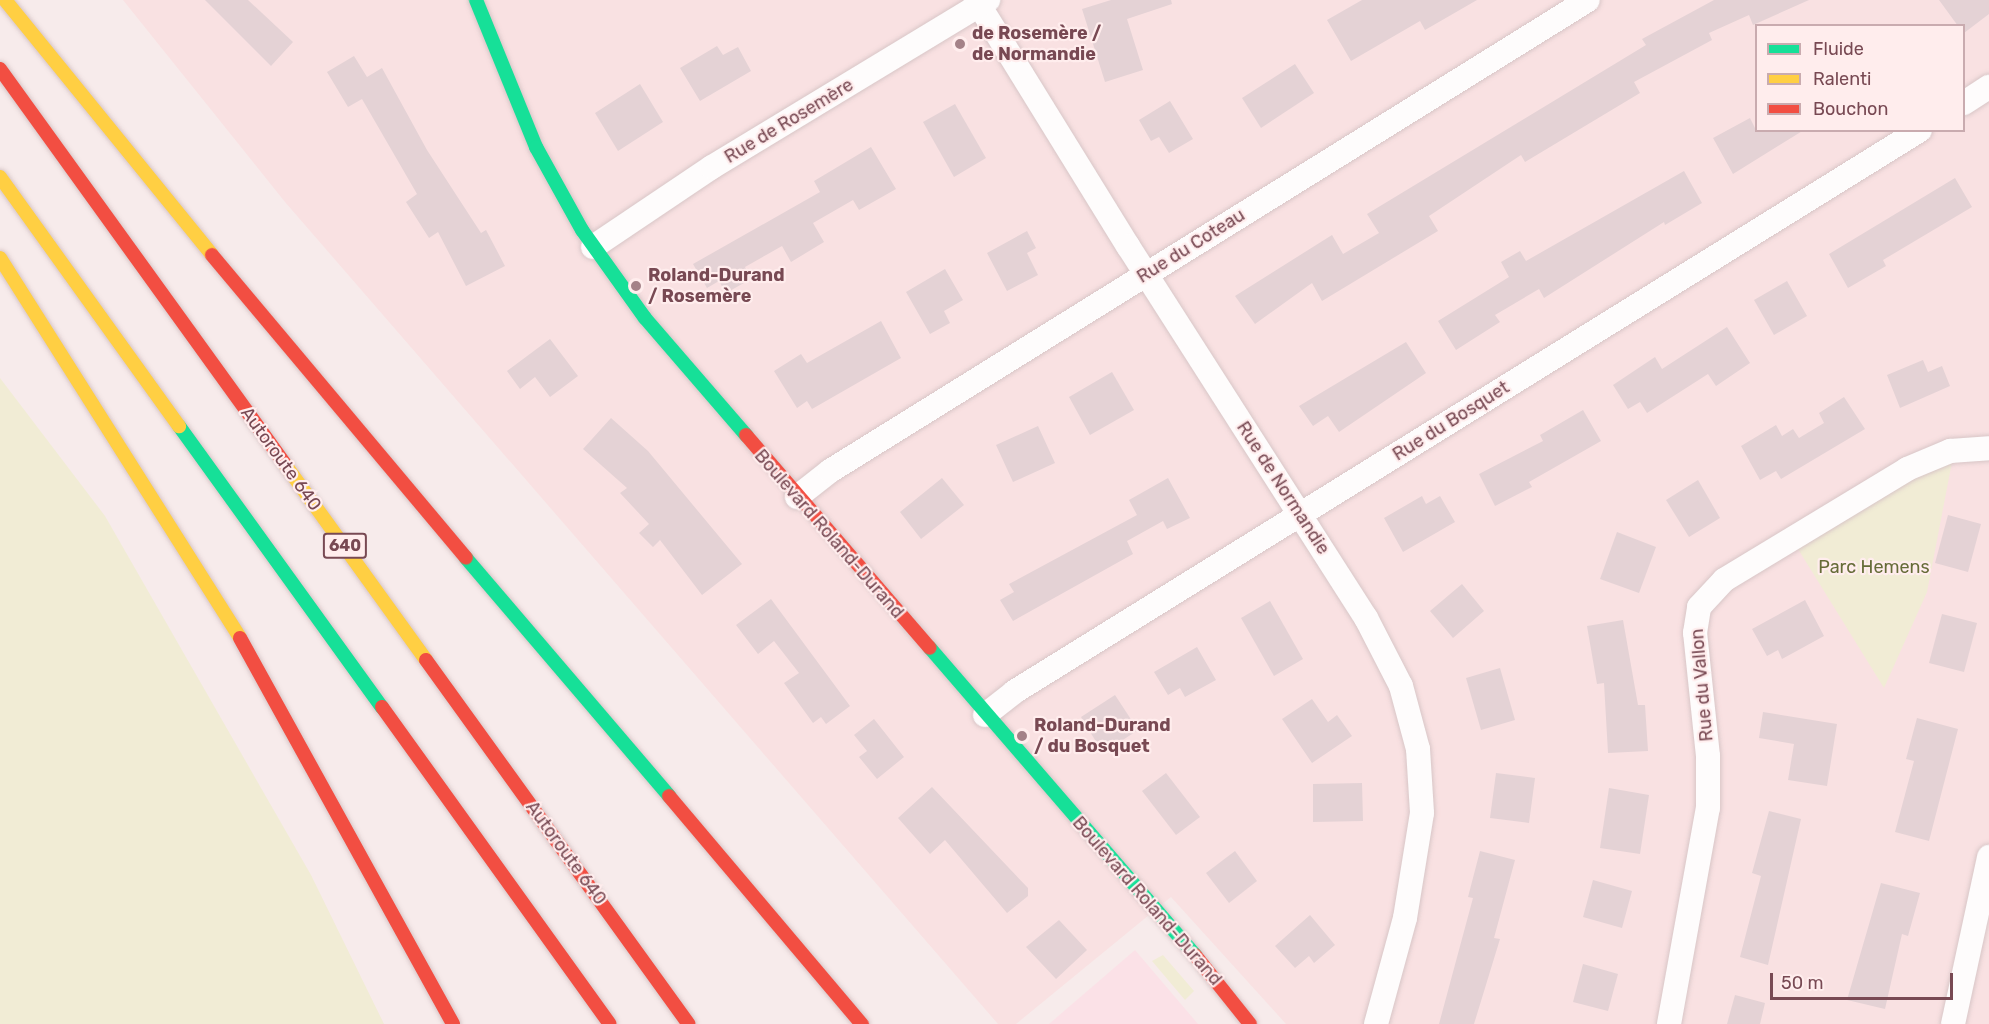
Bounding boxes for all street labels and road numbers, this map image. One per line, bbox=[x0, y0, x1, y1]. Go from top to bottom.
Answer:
street label: Rue de Rosemère bbox=[721, 74, 857, 168]
street label: Rue du Coteau bbox=[1133, 204, 1249, 288]
street label: Rue du Bosquet bbox=[1389, 377, 1513, 465]
street label: Autoroute 640 bbox=[236, 403, 326, 515]
street label: Rue de Normandie bbox=[1232, 418, 1334, 558]
street label: Boulevard Roland-Durand bbox=[750, 445, 908, 623]
road number: 640 bbox=[322, 533, 368, 559]
street label: Rue du Vallon bbox=[1686, 627, 1718, 743]
street label: Autoroute 640 bbox=[521, 797, 611, 909]
street label: Boulevard Roland-Durand bbox=[1068, 812, 1226, 990]

